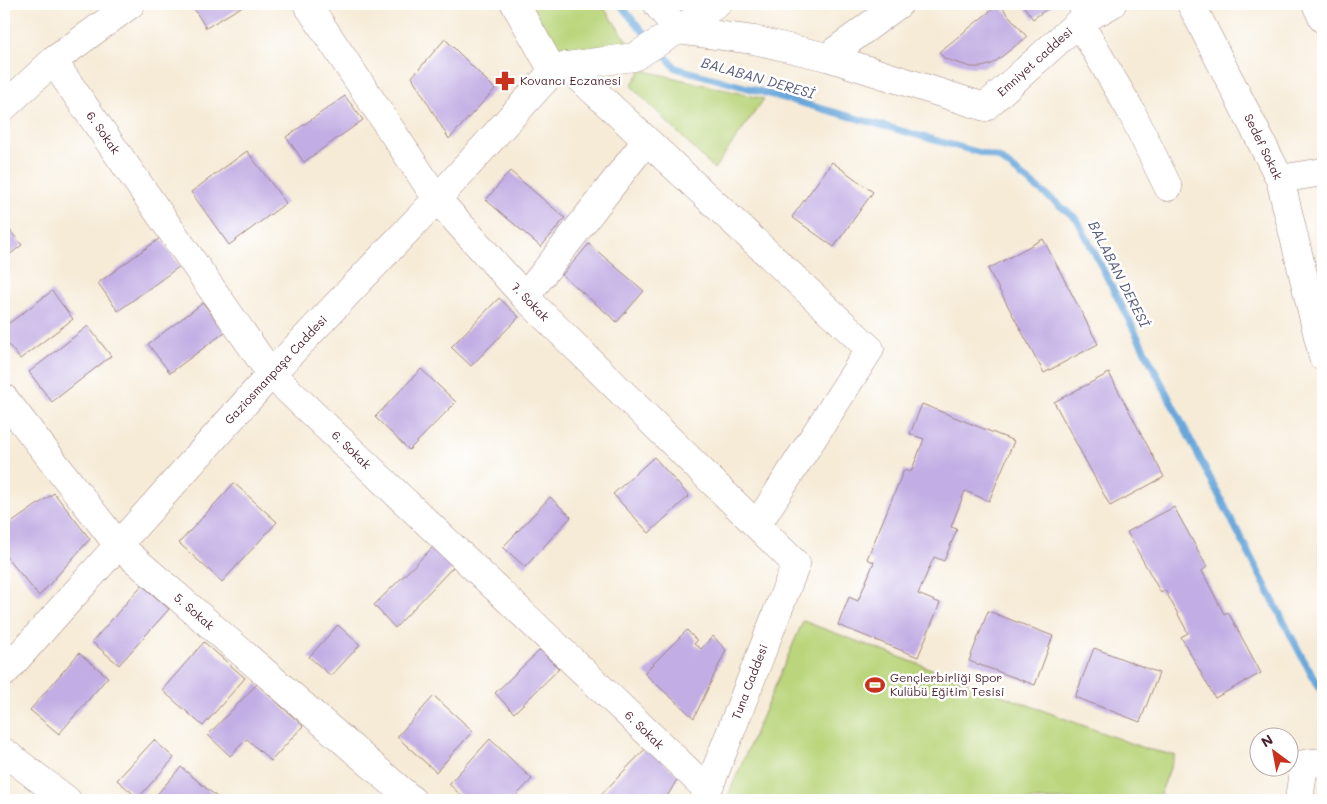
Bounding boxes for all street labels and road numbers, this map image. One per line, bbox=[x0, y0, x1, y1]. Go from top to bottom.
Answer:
street label: Emniyet caddesi bbox=[993, 23, 1075, 99]
street label: 6. Sokak bbox=[83, 108, 124, 157]
street label: Sedef Sokak bbox=[1241, 111, 1287, 182]
street label: 7. Sokak bbox=[508, 278, 553, 324]
street label: Gaziosmanpaşa Caddesi bbox=[220, 311, 330, 427]
street label: 6. Sokak bbox=[329, 427, 375, 472]
street label: 5. Sokak bbox=[171, 589, 218, 633]
street label: Tuna Caddesi bbox=[727, 642, 771, 722]
street label: 6. Sokak bbox=[622, 707, 668, 752]

